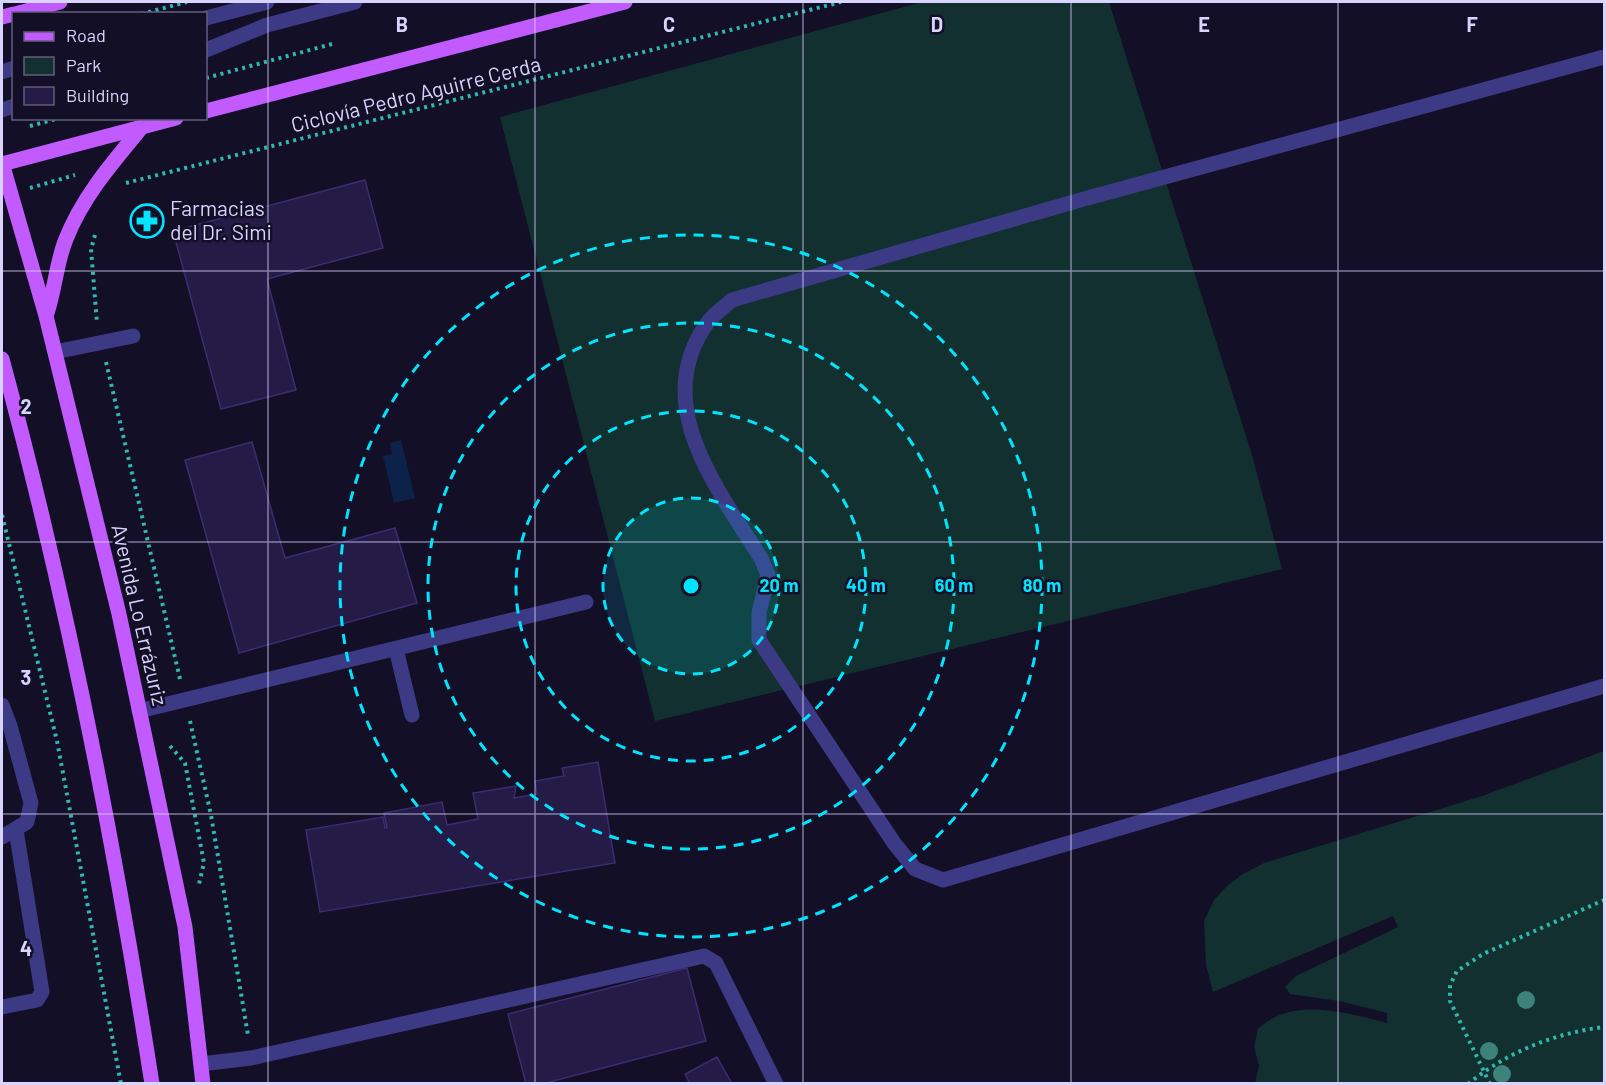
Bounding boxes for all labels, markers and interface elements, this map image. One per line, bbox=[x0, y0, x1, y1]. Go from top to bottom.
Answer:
legend bbox=[12, 12, 207, 120]
text: B bbox=[396, 12, 408, 36]
text: C bbox=[663, 12, 675, 36]
text: D bbox=[931, 12, 943, 36]
text: E bbox=[1198, 12, 1210, 36]
text: F bbox=[1466, 12, 1478, 36]
text: Road bbox=[66, 24, 106, 46]
street label: Ciclovía Pedro Aguirre Cerda bbox=[288, 50, 543, 137]
text: Park bbox=[66, 54, 101, 76]
text: Building bbox=[66, 84, 129, 106]
place label: Farmacias del Dr. Simi bbox=[170, 195, 272, 244]
pharmacy icon: Farmacias del Dr. Simi bbox=[129, 203, 165, 239]
text: 2 bbox=[20, 394, 32, 418]
street label: Avenida Lo Errázuriz bbox=[107, 522, 173, 708]
text: 20 m bbox=[760, 574, 798, 596]
text: 40 m bbox=[846, 574, 886, 596]
text: 60 m bbox=[935, 574, 973, 596]
text: 80 m bbox=[1023, 574, 1061, 596]
centre of rings bbox=[681, 576, 701, 596]
text: 3 bbox=[21, 665, 31, 689]
text: 4 bbox=[20, 936, 32, 960]

